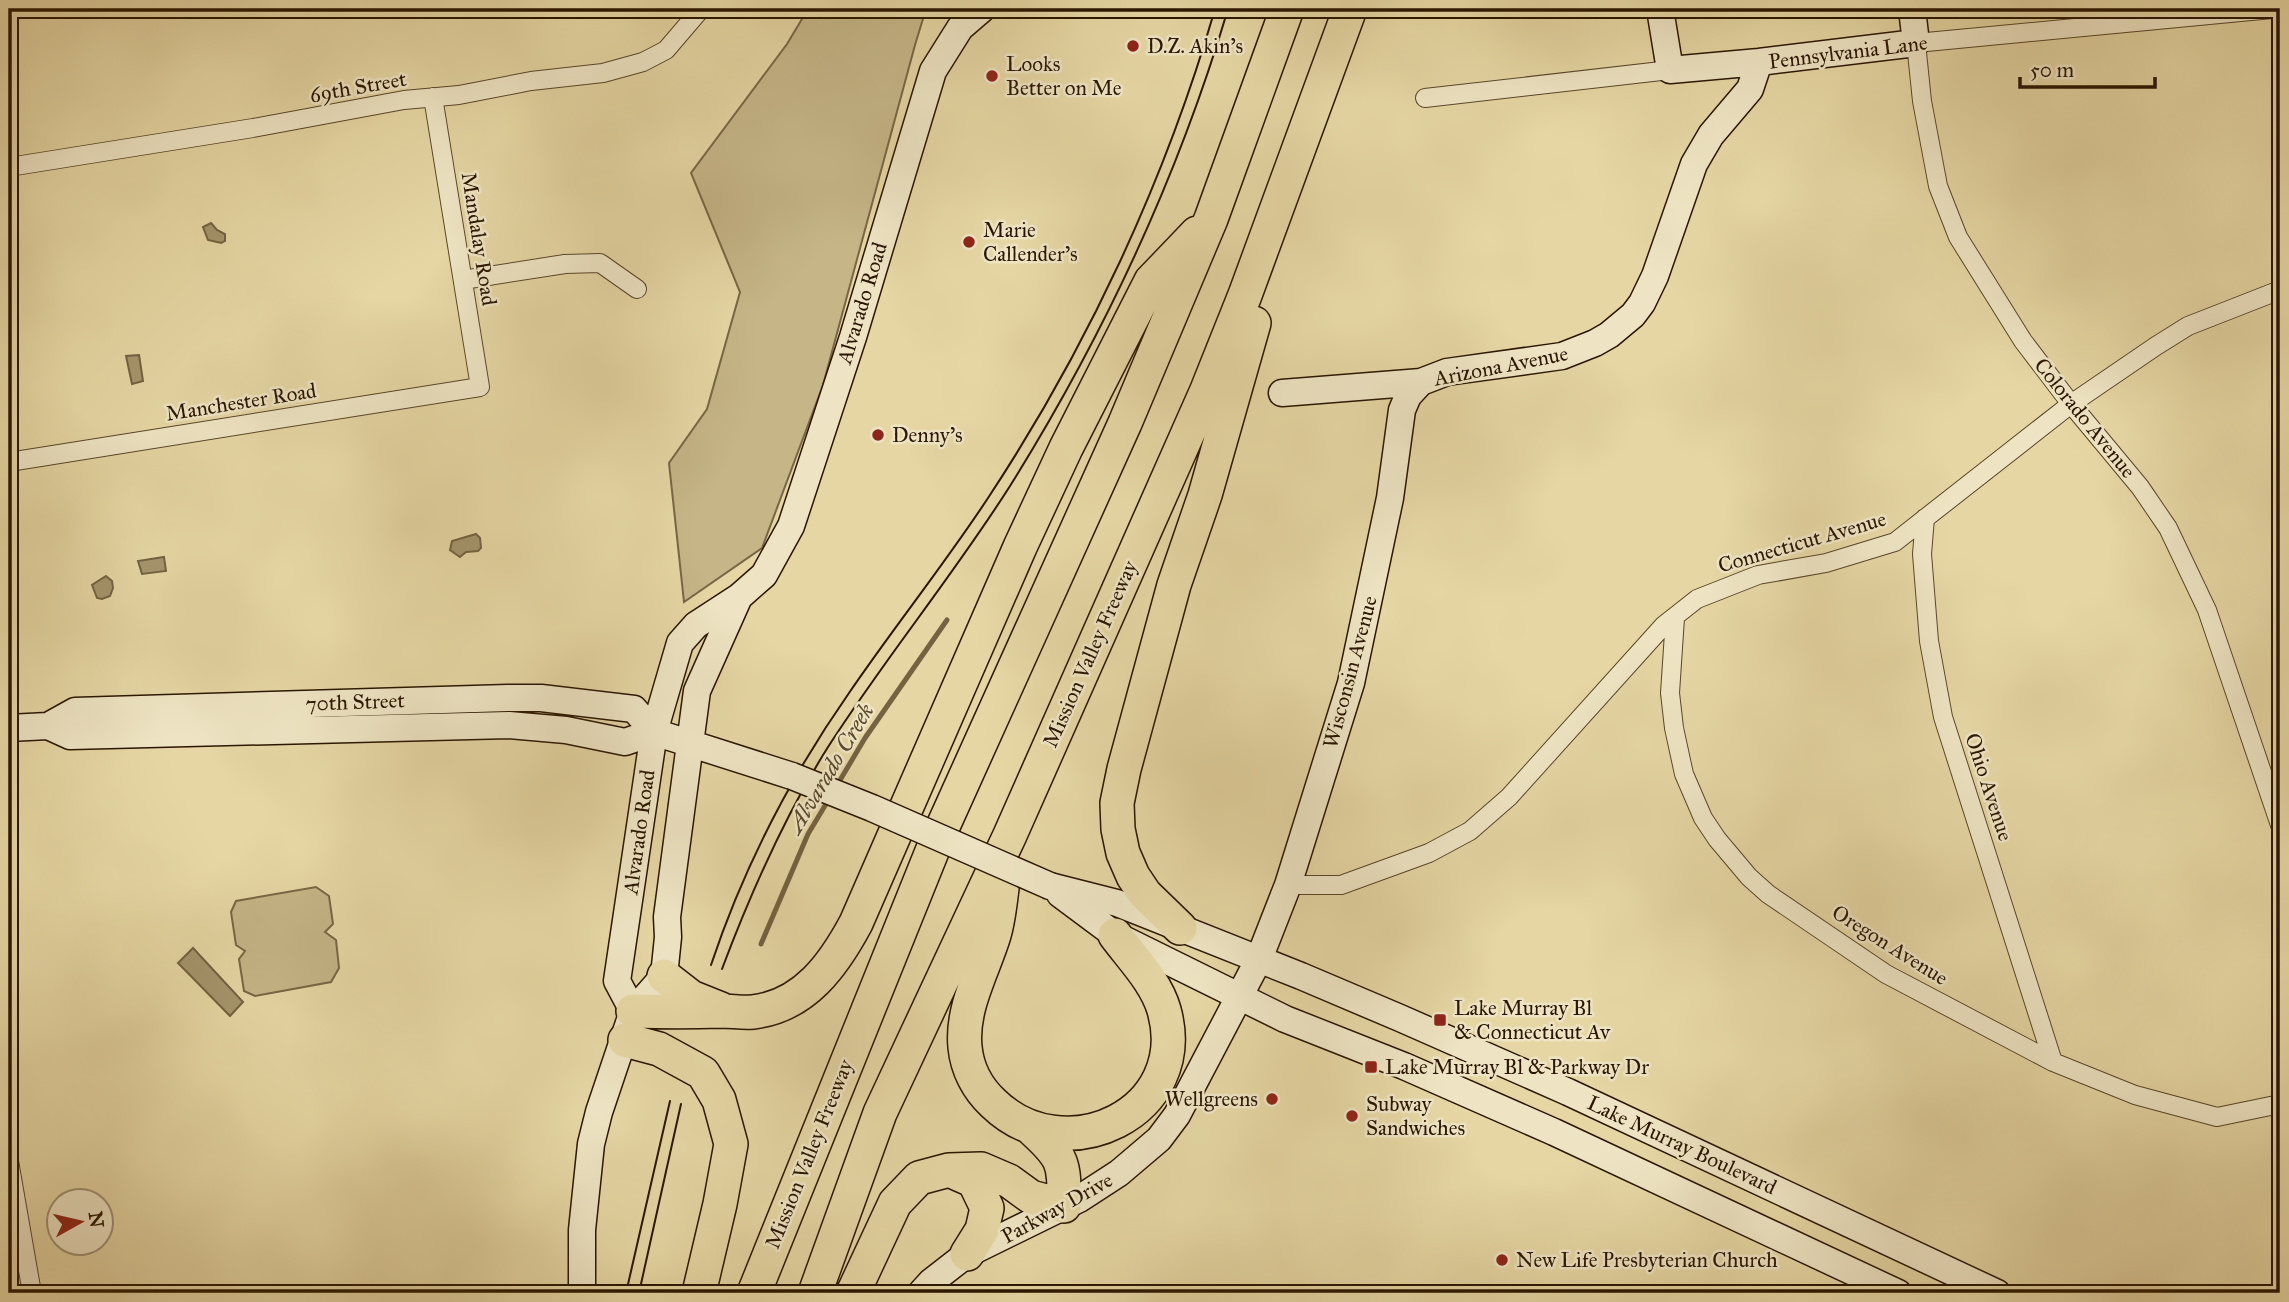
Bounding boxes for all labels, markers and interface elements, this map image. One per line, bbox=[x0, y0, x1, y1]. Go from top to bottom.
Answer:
street label: Pennsylvania Lane bbox=[1767, 29, 1929, 75]
place label: D.Z. Akin's bbox=[1147, 33, 1243, 59]
marker: D.Z. Akin's bbox=[1125, 38, 1141, 54]
scale bar bbox=[2020, 46, 2154, 90]
place label: Looks Better on Me bbox=[1006, 51, 1122, 101]
text: 50 m bbox=[2030, 57, 2075, 83]
street label: 69th Street bbox=[308, 66, 409, 108]
marker: Looks Better on Me bbox=[984, 68, 1000, 84]
street label: Mandalay Road bbox=[456, 170, 502, 308]
place label: Marie Callender's bbox=[983, 217, 1078, 267]
marker: Marie Callender's bbox=[961, 234, 977, 250]
street label: Alvarado Road bbox=[831, 239, 893, 368]
street label: Arizona Avenue bbox=[1431, 340, 1570, 392]
street label: Colorado Avenue bbox=[2029, 353, 2141, 483]
street label: Manchester Road bbox=[164, 377, 319, 427]
place label: Denny's bbox=[892, 422, 963, 448]
marker: Denny's bbox=[870, 427, 886, 443]
street label: Connecticut Avenue bbox=[1715, 506, 1889, 578]
street label: Mission Valley Freeway bbox=[1037, 556, 1143, 751]
street label: Wisconsin Avenue bbox=[1317, 593, 1383, 751]
street label: 70th Street bbox=[305, 687, 406, 717]
water label: Alvarado Creek bbox=[779, 698, 880, 840]
street label: Ohio Avenue bbox=[1959, 730, 2019, 844]
street label: Alvarado Road bbox=[617, 767, 661, 897]
street label: Oregon Avenue bbox=[1827, 899, 1953, 991]
place label: Lake Murray Bl & Connecticut Av bbox=[1454, 995, 1611, 1045]
marker: Lake Murray Bl & Connecticut Av bbox=[1432, 1012, 1448, 1028]
place label: Lake Murray Bl & Parkway Dr bbox=[1385, 1054, 1649, 1080]
street label: Mission Valley Freeway bbox=[759, 1055, 859, 1252]
marker: Lake Murray Bl & Parkway Dr bbox=[1363, 1059, 1379, 1075]
place label: Wellgreens bbox=[1165, 1086, 1258, 1112]
street label: Lake Murray Boulevard bbox=[1583, 1090, 1781, 1200]
marker: Wellgreens bbox=[1264, 1091, 1280, 1107]
place label: Subway Sandwiches bbox=[1366, 1091, 1465, 1141]
marker: Subway Sandwiches bbox=[1344, 1108, 1360, 1124]
street label: Parkway Drive bbox=[997, 1167, 1117, 1249]
north arrow bbox=[46, 1186, 116, 1256]
text: N bbox=[84, 1210, 109, 1229]
place label: New Life Presbyterian Church bbox=[1516, 1247, 1778, 1273]
marker: New Life Presbyterian Church bbox=[1494, 1252, 1510, 1268]

